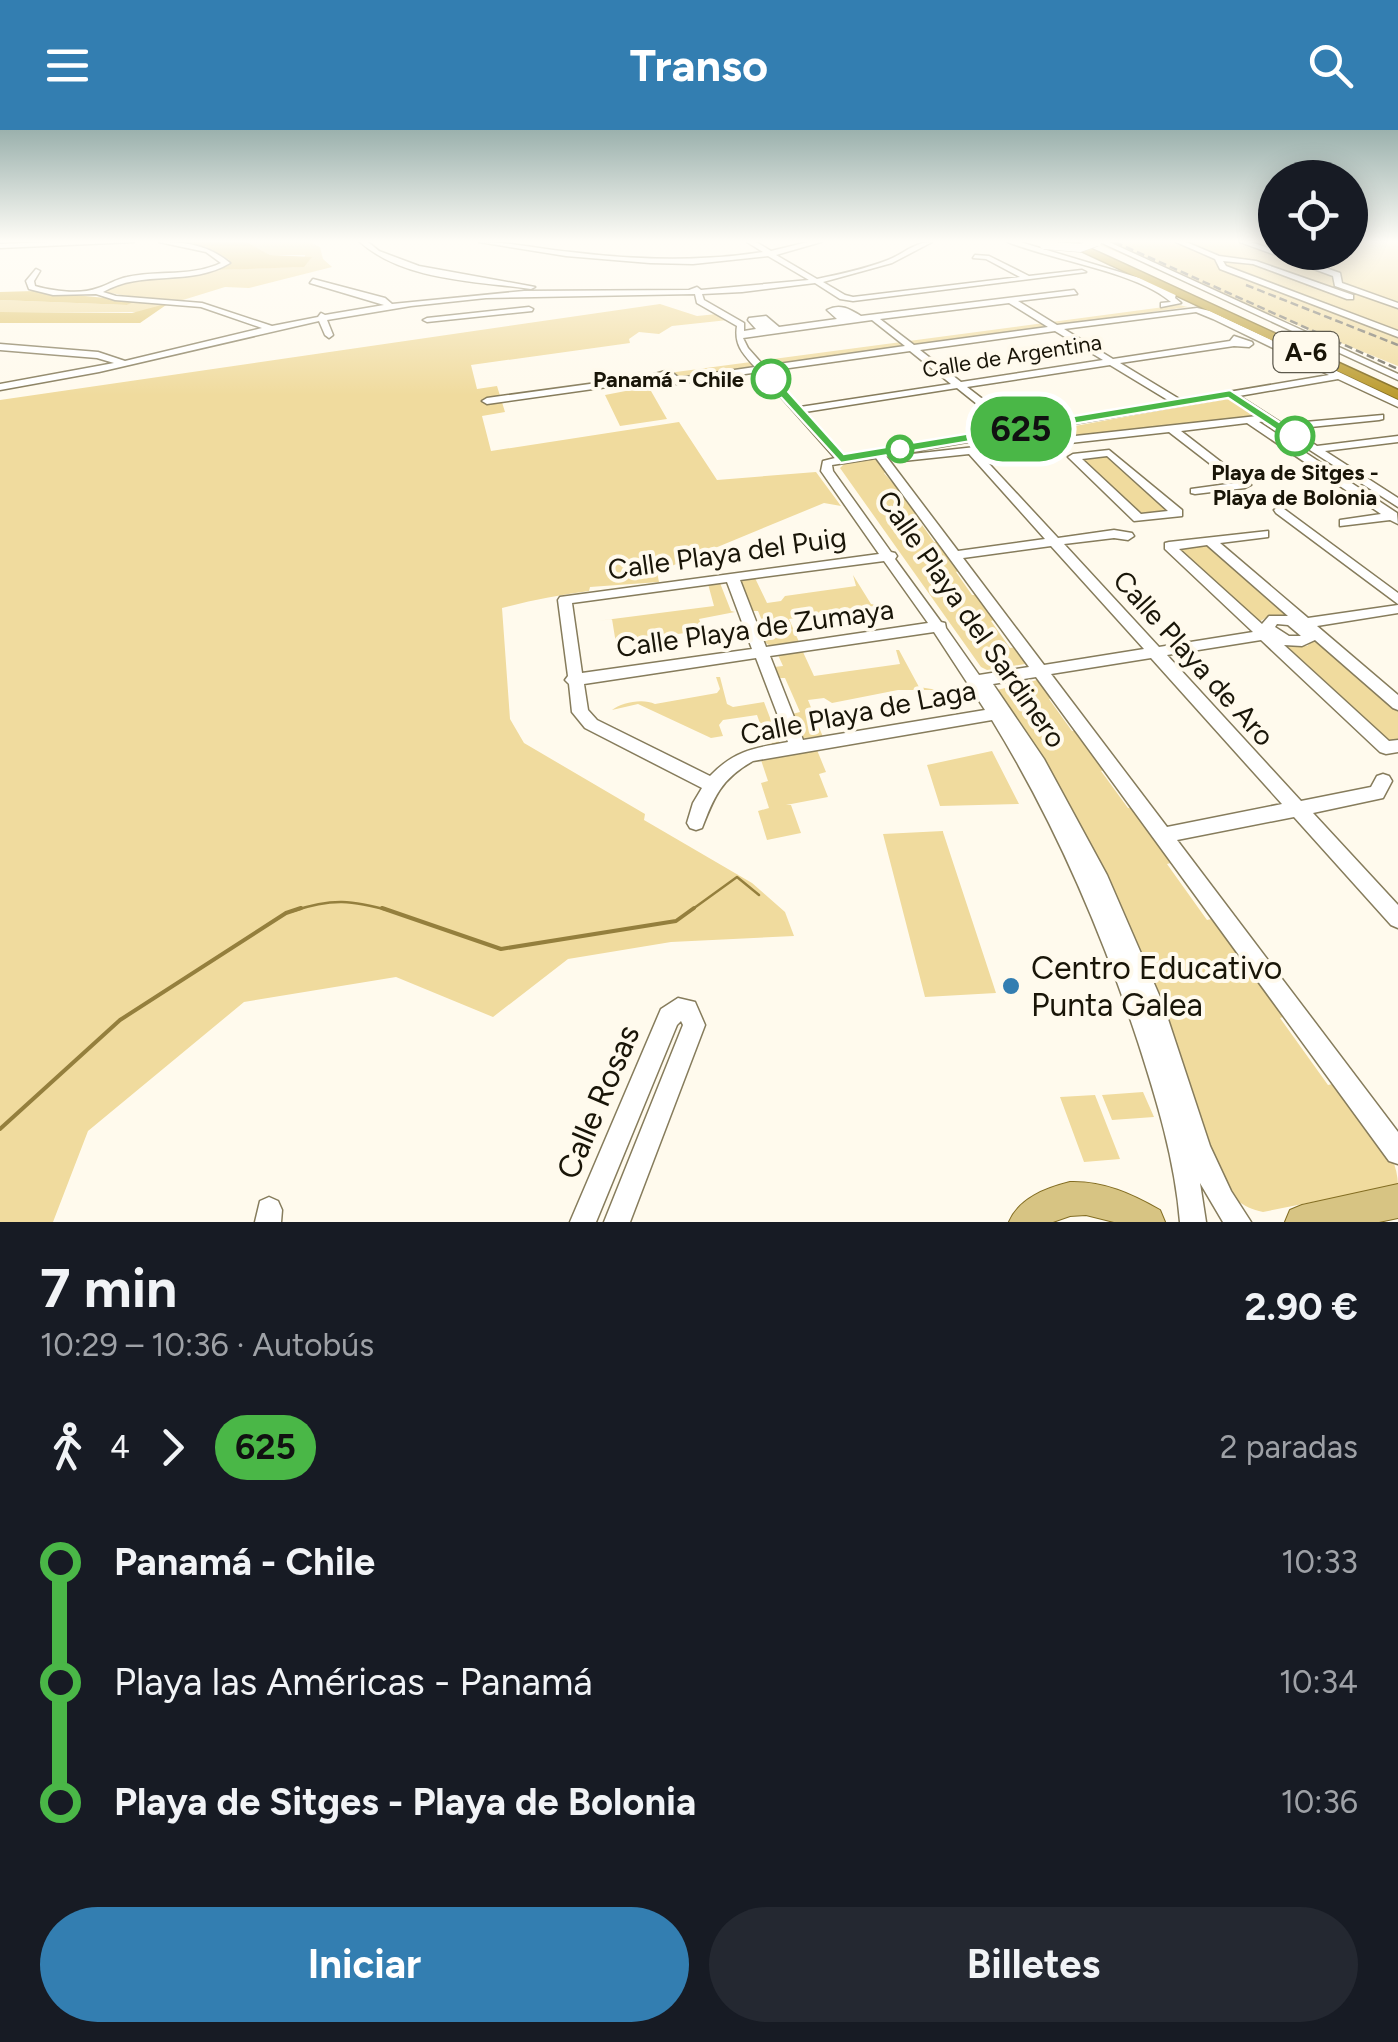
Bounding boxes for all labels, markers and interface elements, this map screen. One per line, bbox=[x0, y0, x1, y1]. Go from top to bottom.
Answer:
icon: menu bbox=[40, 38, 95, 93]
text: Transo bbox=[630, 38, 768, 92]
icon: search bbox=[1303, 38, 1358, 93]
map controls bbox=[1258, 160, 1368, 270]
button: locate bbox=[1258, 160, 1368, 270]
street label: Calle de Argentina bbox=[921, 329, 1103, 383]
road number: A-6 bbox=[1274, 332, 1338, 372]
marker: Panamá - Chile bbox=[752, 360, 790, 398]
place label: Panamá - Chile bbox=[593, 366, 744, 393]
line badge: 625 bbox=[964, 396, 1078, 462]
text: 625 bbox=[991, 408, 1051, 450]
marker: Playa de Sitges - Playa de Bolonia bbox=[1276, 417, 1314, 455]
unlabelled marker bbox=[887, 436, 913, 462]
place label: Playa de Sitges - Playa de Bolonia bbox=[1211, 459, 1379, 511]
street label: Calle Playa del Sardinero bbox=[870, 484, 1074, 754]
street label: Calle Playa del Puig bbox=[606, 519, 848, 587]
street label: Calle Playa de Aro bbox=[1106, 563, 1282, 753]
street label: Calle Playa de Zumaya bbox=[614, 592, 896, 664]
street label: Calle Playa de Laga bbox=[737, 672, 979, 752]
place label: Centro Educativo Punta Galea bbox=[1031, 949, 1282, 1024]
marker: Centro Educativo Punta Galea bbox=[1000, 975, 1022, 997]
street label: Calle Rosas bbox=[549, 1019, 647, 1185]
text: 7 min bbox=[40, 1255, 177, 1321]
text: 2.90 € bbox=[1244, 1284, 1358, 1330]
text: 10:29 – 10:36 · Autobús bbox=[40, 1326, 374, 1364]
icon: walk bbox=[40, 1420, 95, 1475]
icon: forward bbox=[145, 1420, 200, 1475]
text: 625 bbox=[235, 1426, 296, 1468]
text: 4 bbox=[110, 1428, 130, 1466]
text: 2 paradas bbox=[1220, 1428, 1358, 1466]
text: Panamá - Chile bbox=[114, 1539, 375, 1585]
text: 10:33 bbox=[1281, 1543, 1358, 1581]
text: Playa las Américas - Panamá bbox=[114, 1659, 593, 1705]
text: 10:34 bbox=[1279, 1663, 1358, 1701]
text: Playa de Sitges - Playa de Bolonia bbox=[114, 1779, 696, 1825]
text: 10:36 bbox=[1281, 1783, 1358, 1821]
button: Iniciar bbox=[40, 1907, 689, 2022]
button: Billetes bbox=[709, 1907, 1358, 2022]

